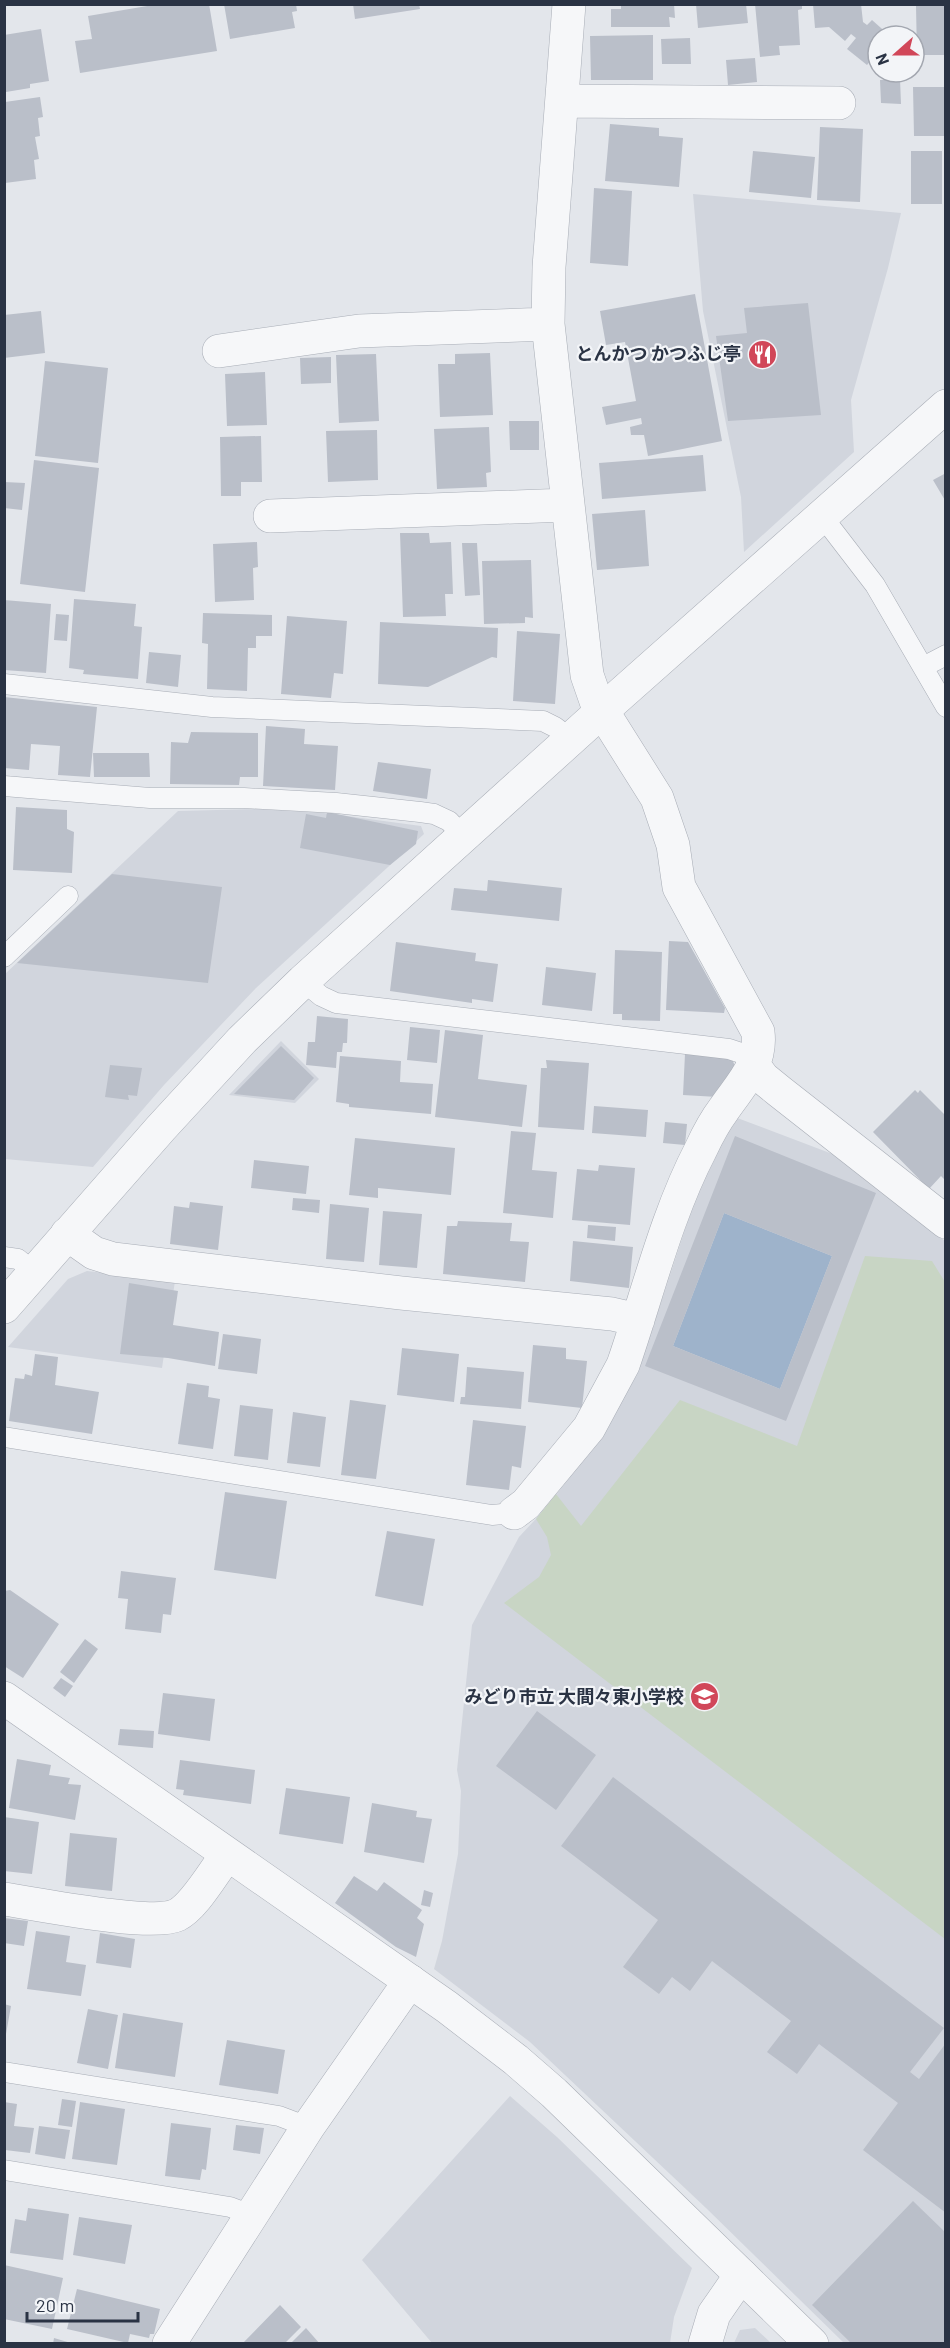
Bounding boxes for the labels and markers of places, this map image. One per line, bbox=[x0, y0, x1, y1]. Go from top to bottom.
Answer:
restaurant icon: とんかつ かつふじ亭 bbox=[746, 338, 778, 370]
place label: とんかつ かつふじ亭 bbox=[575, 342, 741, 364]
school or university icon: みどり市立 大間々東小学校 bbox=[689, 1681, 721, 1713]
place label: みどり市立 大間々東小学校 bbox=[464, 1685, 684, 1707]

